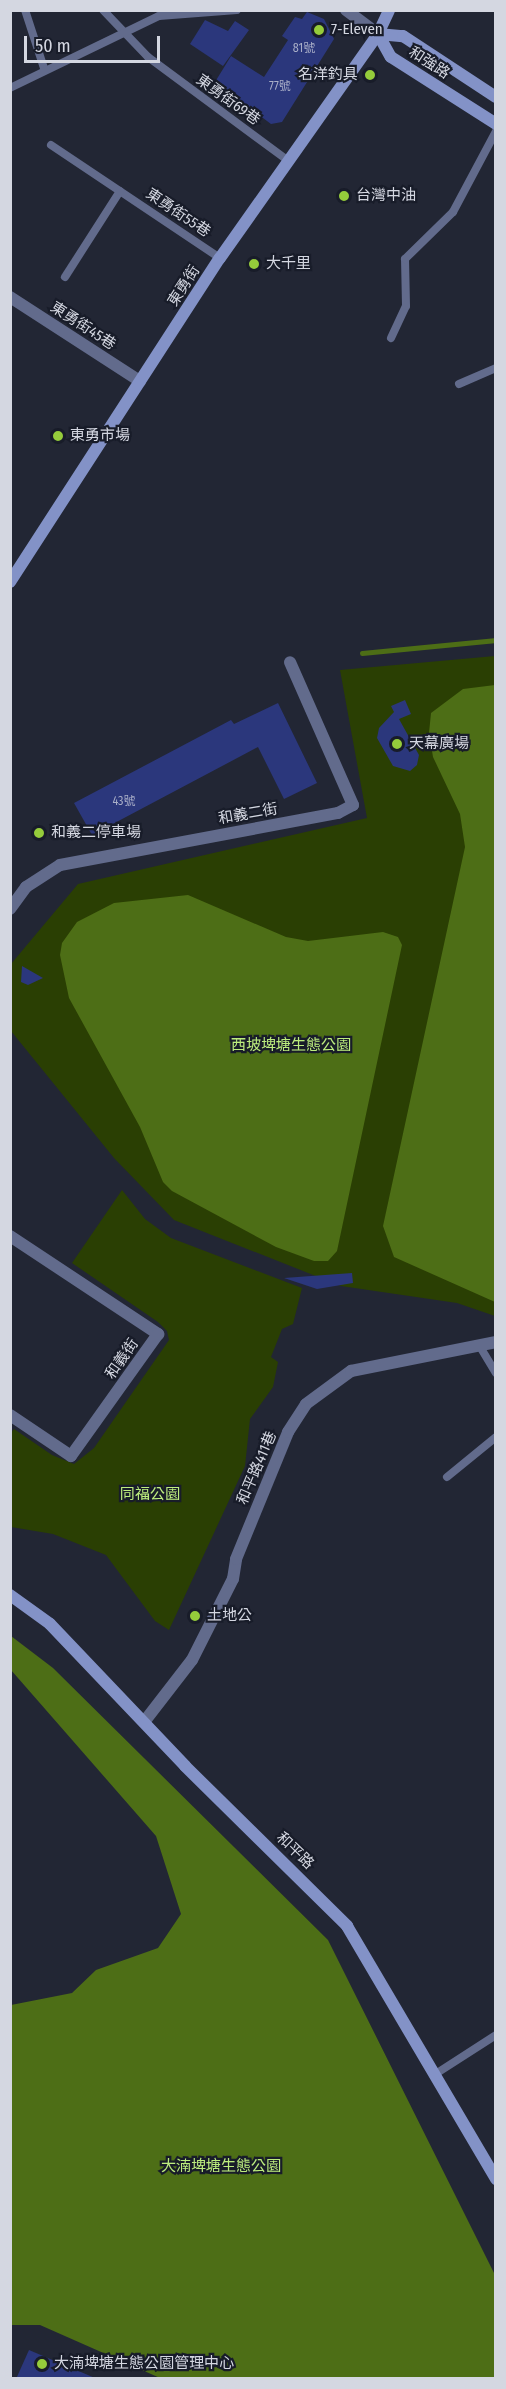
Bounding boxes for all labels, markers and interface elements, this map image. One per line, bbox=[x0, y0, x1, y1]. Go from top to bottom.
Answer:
place label: 7-Eleven bbox=[331, 21, 383, 39]
marker: 7-Eleven bbox=[312, 23, 326, 37]
scale bar bbox=[27, 24, 164, 62]
text: 50 m bbox=[35, 35, 71, 57]
house number: 81號 bbox=[293, 42, 315, 56]
street label: 和強路 bbox=[405, 43, 453, 83]
place label: 名洋釣具 bbox=[298, 66, 358, 84]
marker: 名洋釣具 bbox=[363, 68, 377, 82]
street label: 東勇街69巷 bbox=[193, 71, 263, 129]
house number: 77號 bbox=[269, 80, 291, 94]
street label: 東勇街55巷 bbox=[142, 185, 214, 241]
place label: 台灣中油 bbox=[356, 187, 416, 205]
marker: 台灣中油 bbox=[337, 189, 351, 203]
place label: 大千里 bbox=[266, 255, 311, 273]
marker: 大千里 bbox=[247, 257, 261, 271]
street label: 東勇街 bbox=[164, 262, 204, 310]
street label: 東勇街45巷 bbox=[47, 298, 119, 354]
place label: 東勇市場 bbox=[70, 427, 130, 445]
marker: 東勇市場 bbox=[51, 429, 65, 443]
place label: 天幕廣場 bbox=[409, 735, 469, 753]
marker: 天幕廣場 bbox=[390, 737, 404, 751]
house number: 43號 bbox=[112, 795, 136, 809]
street label: 和義二街 bbox=[217, 800, 279, 828]
place label: 和義二停車場 bbox=[51, 824, 141, 842]
marker: 和義二停車場 bbox=[32, 826, 46, 840]
park label: 西坡埤塘生態公園 bbox=[231, 1037, 351, 1055]
street label: 和義街 bbox=[102, 1335, 142, 1383]
street label: 和平路411巷 bbox=[233, 1429, 281, 1507]
park label: 同福公園 bbox=[120, 1486, 180, 1504]
place label: 土地公 bbox=[207, 1607, 252, 1625]
marker: 土地公 bbox=[188, 1609, 202, 1623]
street label: 和平路 bbox=[273, 1829, 317, 1873]
park label: 大湳埤塘生態公園 bbox=[161, 2158, 281, 2176]
place label: 大湳埤塘生態公園管理中心 bbox=[54, 2355, 234, 2373]
marker: 大湳埤塘生態公園管理中心 bbox=[35, 2357, 49, 2371]

